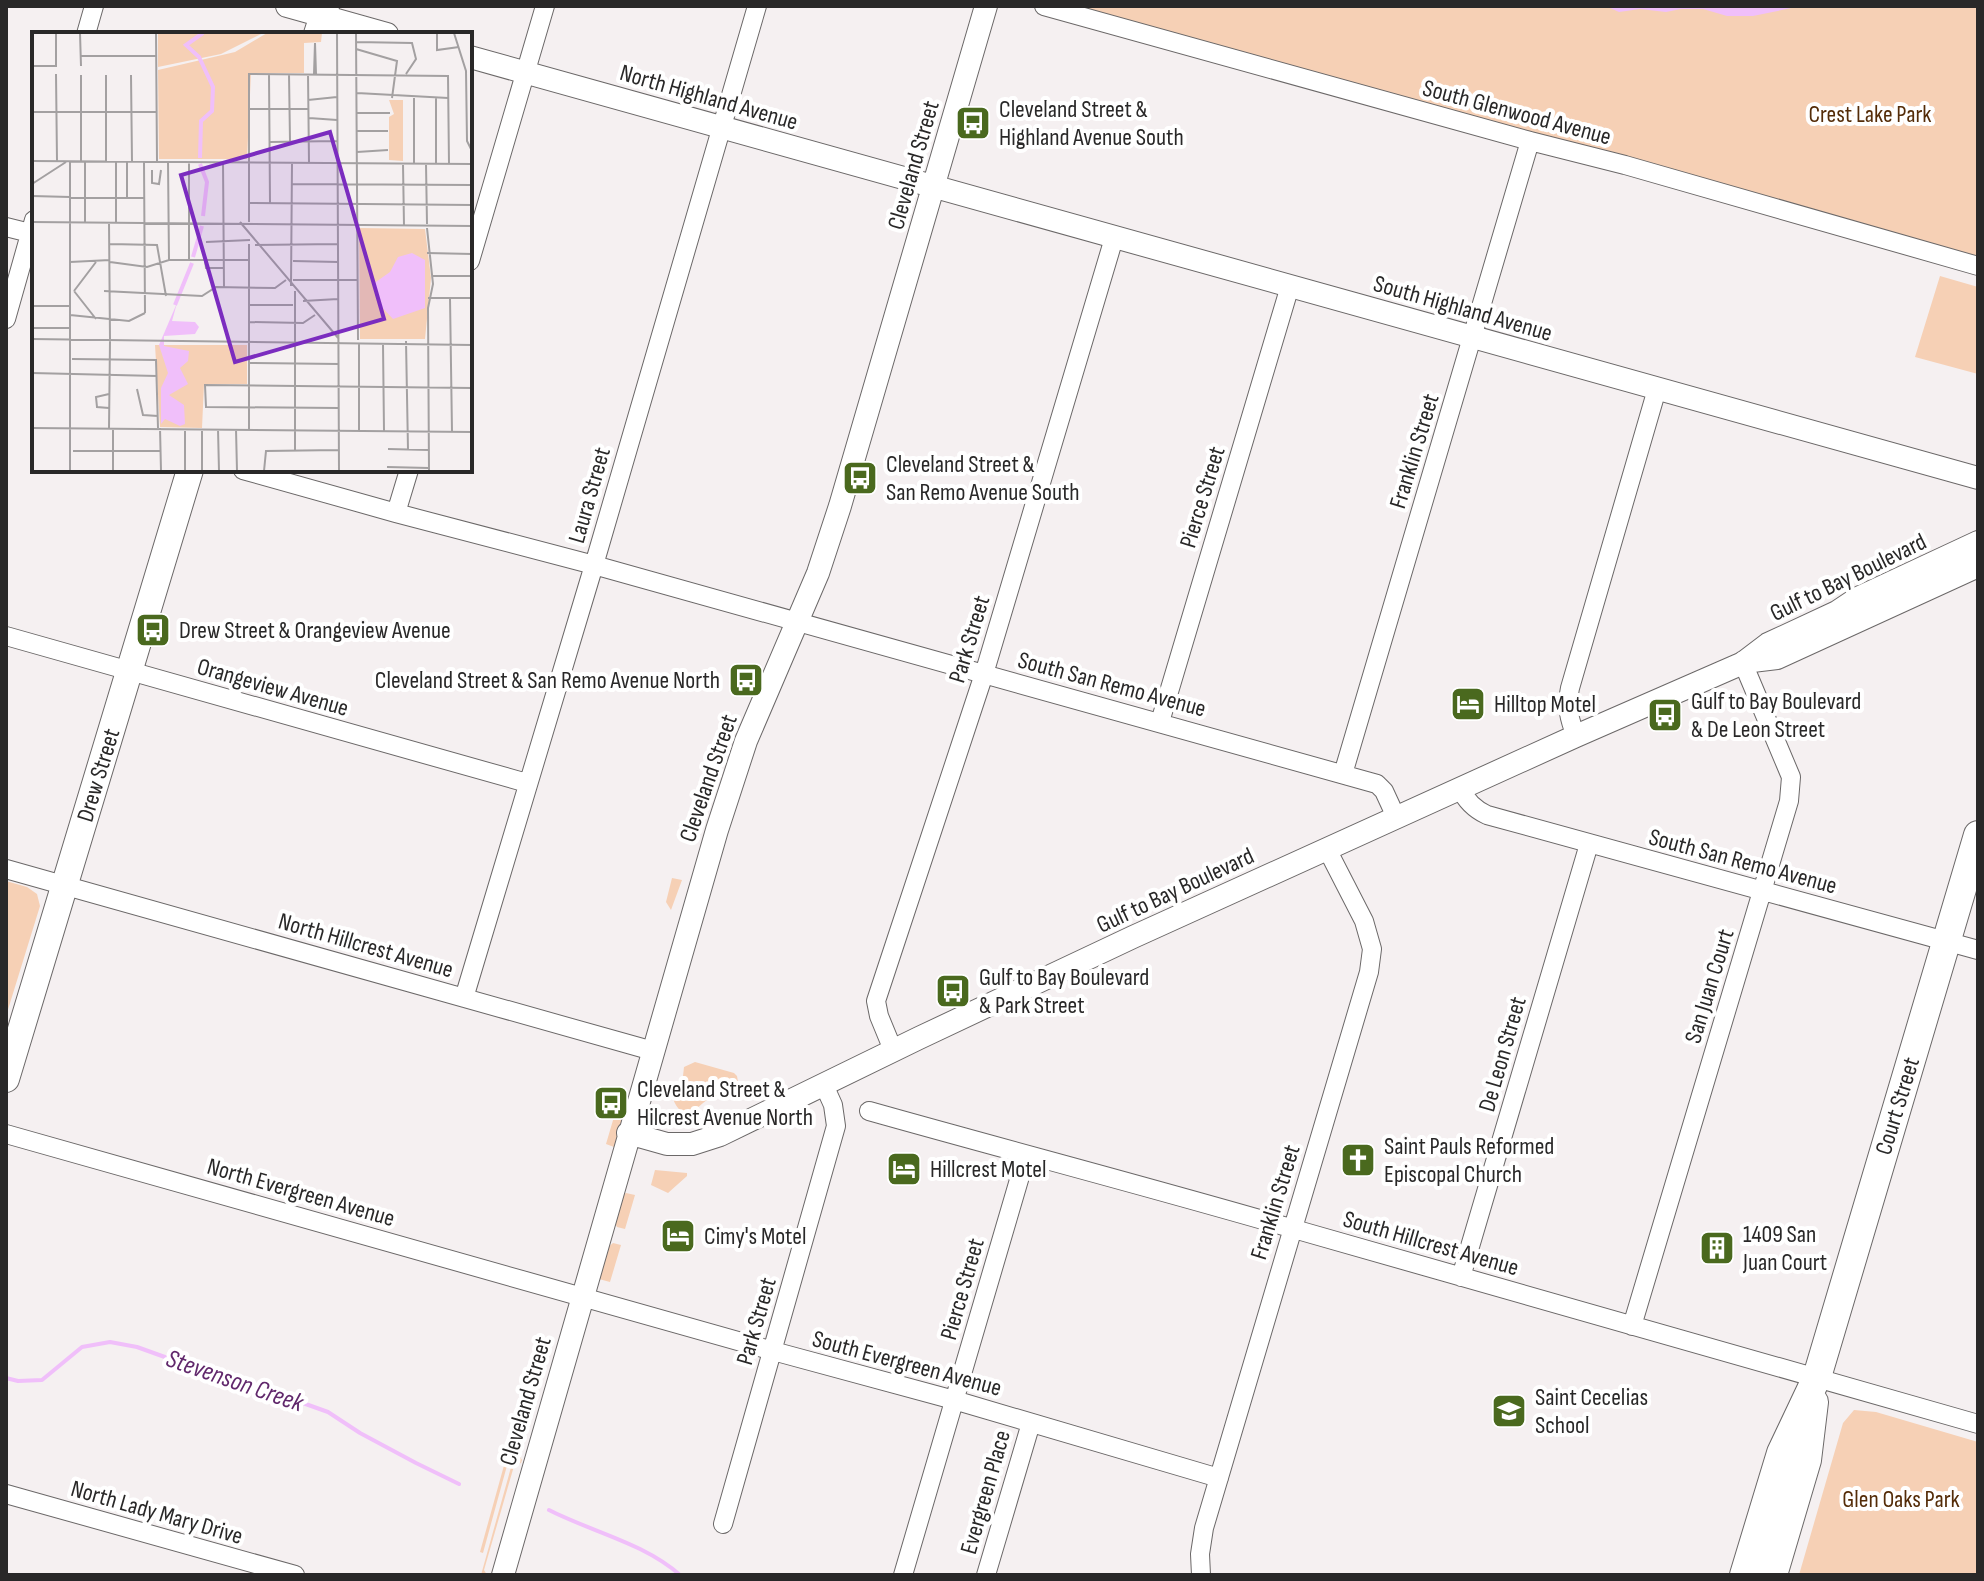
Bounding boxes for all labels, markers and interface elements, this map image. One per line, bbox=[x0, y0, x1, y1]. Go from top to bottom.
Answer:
inset map bbox=[32, 32, 472, 472]
street label: North Highland Avenue bbox=[617, 58, 801, 137]
street label: South Glenwood Avenue bbox=[1419, 73, 1614, 152]
place label: Cleveland Street & Highland Avenue South bbox=[999, 95, 1184, 152]
street label: Cleveland Street bbox=[881, 97, 946, 233]
park label: Crest Lake Park bbox=[1809, 100, 1931, 129]
bus stop icon: Cleveland Street & Highland Avenue South bbox=[954, 104, 992, 142]
street label: South Highland Avenue bbox=[1370, 269, 1556, 348]
street label: Franklin Street bbox=[1383, 390, 1446, 512]
street label: Pierce Street bbox=[1173, 443, 1232, 551]
street label: Laura Street bbox=[562, 444, 617, 546]
place label: Cleveland Street & San Remo Avenue South bbox=[886, 450, 1080, 507]
bus stop icon: Cleveland Street & San Remo Avenue South bbox=[841, 459, 879, 497]
street label: Gulf to Bay Boulevard bbox=[1765, 527, 1931, 628]
street label: Park Street bbox=[943, 592, 996, 686]
bus stop icon: Drew Street & Orangeview Avenue bbox=[134, 611, 172, 649]
place label: Drew Street & Orangeview Avenue bbox=[179, 616, 451, 645]
street label: South San Remo Avenue bbox=[1015, 645, 1209, 724]
street label: Orangeview Avenue bbox=[194, 652, 352, 723]
bus stop icon: Cleveland Street & San Remo Avenue North bbox=[727, 661, 765, 699]
place label: Cleveland Street & San Remo Avenue North bbox=[375, 666, 720, 695]
hotel icon: Hilltop Motel bbox=[1449, 685, 1487, 723]
place label: Gulf to Bay Boulevard & De Leon Street bbox=[1691, 687, 1861, 744]
place label: Hilltop Motel bbox=[1494, 690, 1596, 719]
bus stop icon: Gulf to Bay Boulevard & De Leon Street bbox=[1646, 696, 1684, 734]
street label: Cleveland Street bbox=[673, 711, 744, 846]
street label: Drew Street bbox=[71, 725, 126, 825]
street label: South San Remo Avenue bbox=[1646, 822, 1840, 901]
street label: Gulf to Bay Boulevard bbox=[1092, 841, 1258, 940]
street label: North Hillcrest Avenue bbox=[275, 907, 457, 984]
street label: San Juan Court bbox=[1678, 926, 1741, 1047]
place label: Gulf to Bay Boulevard & Park Street bbox=[979, 963, 1149, 1020]
bus stop icon: Gulf to Bay Boulevard & Park Street bbox=[934, 972, 972, 1010]
street label: De Leon Street bbox=[1472, 993, 1533, 1115]
street label: Court Street bbox=[1869, 1054, 1926, 1158]
place label: Cleveland Street & Hilcrest Avenue North bbox=[637, 1075, 813, 1132]
bus stop icon: Cleveland Street & Hilcrest Avenue North bbox=[592, 1084, 630, 1122]
place label: Saint Pauls Reformed Episcopal Church bbox=[1384, 1132, 1554, 1189]
street label: Franklin Street bbox=[1244, 1141, 1307, 1263]
church icon: Saint Pauls Reformed Episcopal Church bbox=[1339, 1141, 1377, 1179]
hotel icon: Hillcrest Motel bbox=[885, 1150, 923, 1188]
street label: North Evergreen Avenue bbox=[204, 1152, 398, 1233]
place label: Hillcrest Motel bbox=[930, 1155, 1046, 1184]
street label: South Hillcrest Avenue bbox=[1340, 1205, 1522, 1282]
hotel icon: Cimy's Motel bbox=[659, 1217, 697, 1255]
place label: 1409 San Juan Court bbox=[1742, 1220, 1827, 1277]
place label: Cimy's Motel bbox=[704, 1222, 806, 1251]
building icon: 1409 San Juan Court bbox=[1698, 1229, 1736, 1267]
street label: Pierce Street bbox=[934, 1235, 991, 1343]
street label: Park Street bbox=[730, 1274, 783, 1368]
street label: South Evergreen Avenue bbox=[809, 1324, 1005, 1403]
street label: Cleveland Street bbox=[493, 1333, 558, 1469]
water label: Stevenson Creek bbox=[162, 1343, 308, 1420]
place label: Saint Cecelias School bbox=[1535, 1383, 1648, 1440]
school or university icon: Saint Cecelias School bbox=[1490, 1392, 1528, 1430]
street label: Evergreen Place bbox=[954, 1427, 1017, 1557]
street label: North Lady Mary Drive bbox=[68, 1474, 246, 1551]
park label: Glen Oaks Park bbox=[1842, 1485, 1960, 1514]

